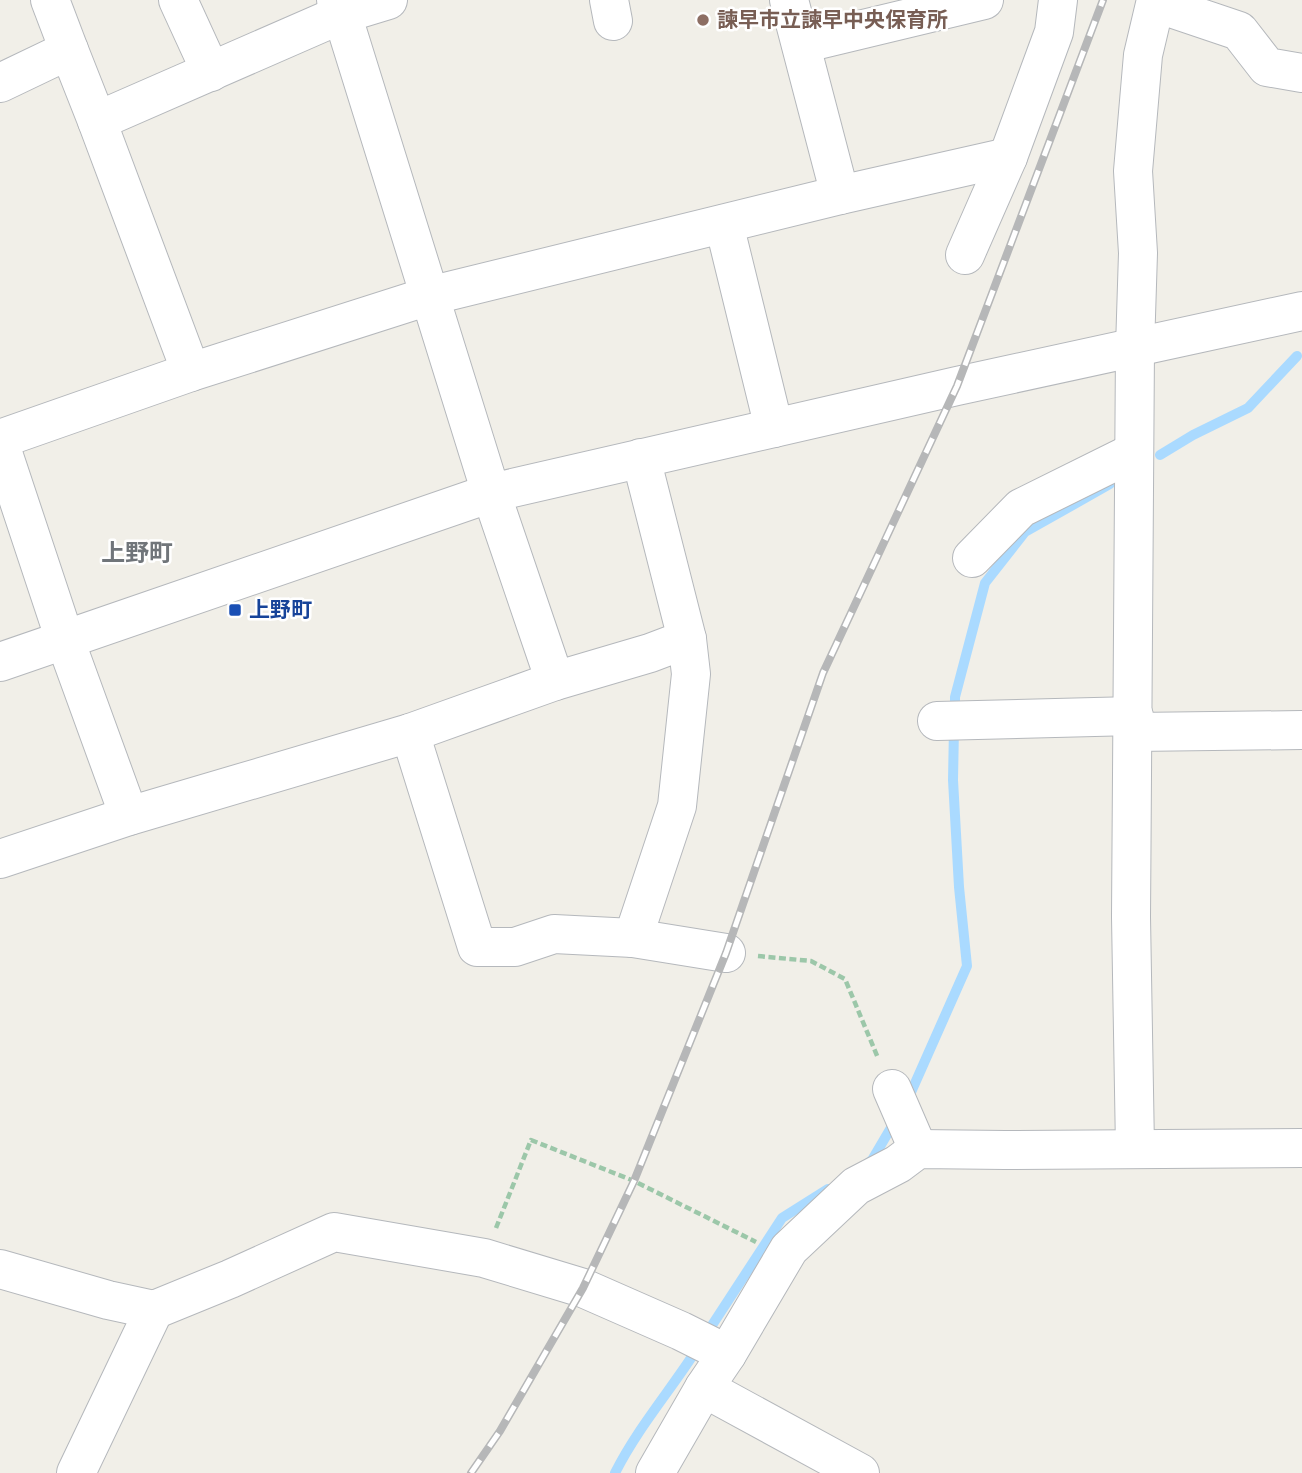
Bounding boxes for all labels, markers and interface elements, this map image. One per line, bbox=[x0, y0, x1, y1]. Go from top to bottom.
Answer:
place label: 諫早市立諫早中央保育所 bbox=[717, 7, 948, 33]
marker: 諫早市立諫早中央保育所 bbox=[695, 12, 711, 28]
district label: 上野町 bbox=[101, 539, 173, 567]
place label: 上野町 bbox=[249, 597, 312, 623]
marker: 上野町 bbox=[227, 602, 243, 618]

